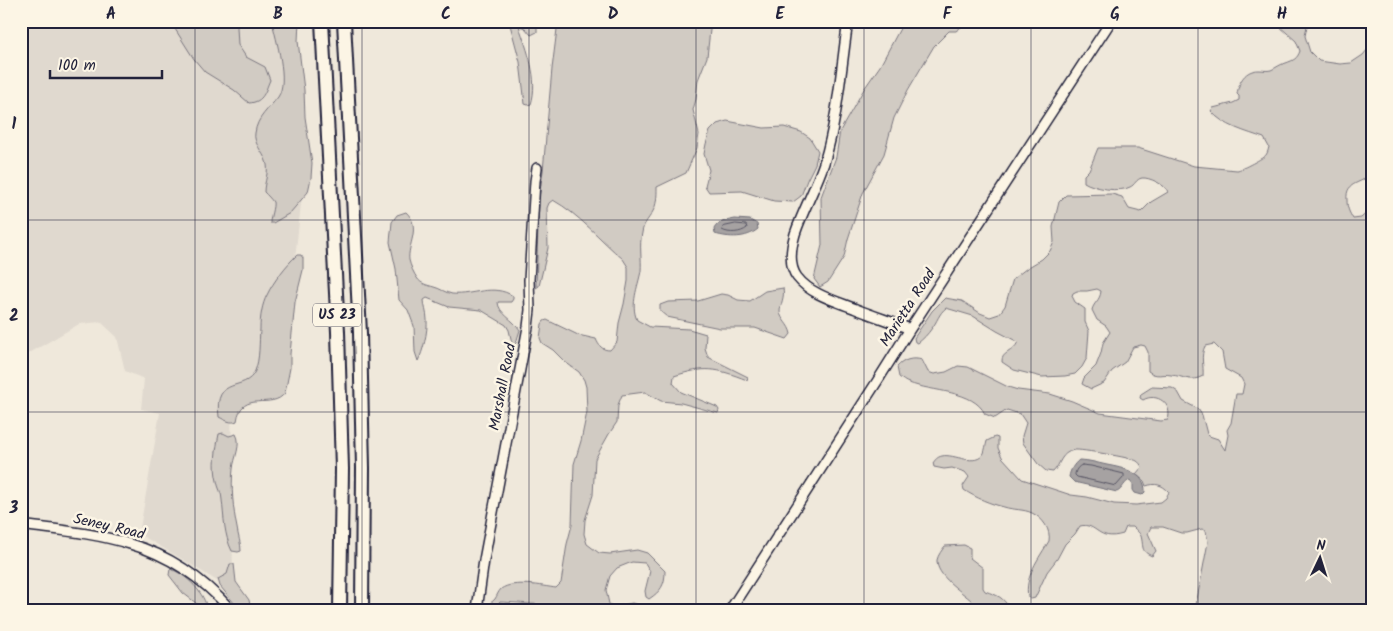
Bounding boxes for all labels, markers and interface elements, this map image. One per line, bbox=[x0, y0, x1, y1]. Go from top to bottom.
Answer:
text: A bbox=[106, 2, 116, 27]
text: B bbox=[273, 2, 283, 27]
text: C bbox=[441, 2, 451, 27]
text: D bbox=[608, 2, 619, 27]
text: E bbox=[776, 2, 786, 27]
text: F bbox=[943, 2, 953, 27]
text: G bbox=[1110, 2, 1120, 27]
text: H bbox=[1277, 2, 1287, 27]
scale bar bbox=[50, 48, 162, 80]
text: 100 m bbox=[58, 54, 96, 78]
text: 1 bbox=[12, 112, 17, 137]
street label: Marietta Road bbox=[874, 264, 943, 352]
text: 2 bbox=[9, 304, 19, 329]
road number: US 23 bbox=[313, 304, 361, 326]
street label: Marshall Road bbox=[483, 341, 523, 433]
text: 3 bbox=[9, 496, 19, 521]
street label: Seney Road bbox=[71, 507, 148, 547]
north arrow bbox=[1296, 534, 1346, 584]
text: N bbox=[1316, 535, 1326, 557]

